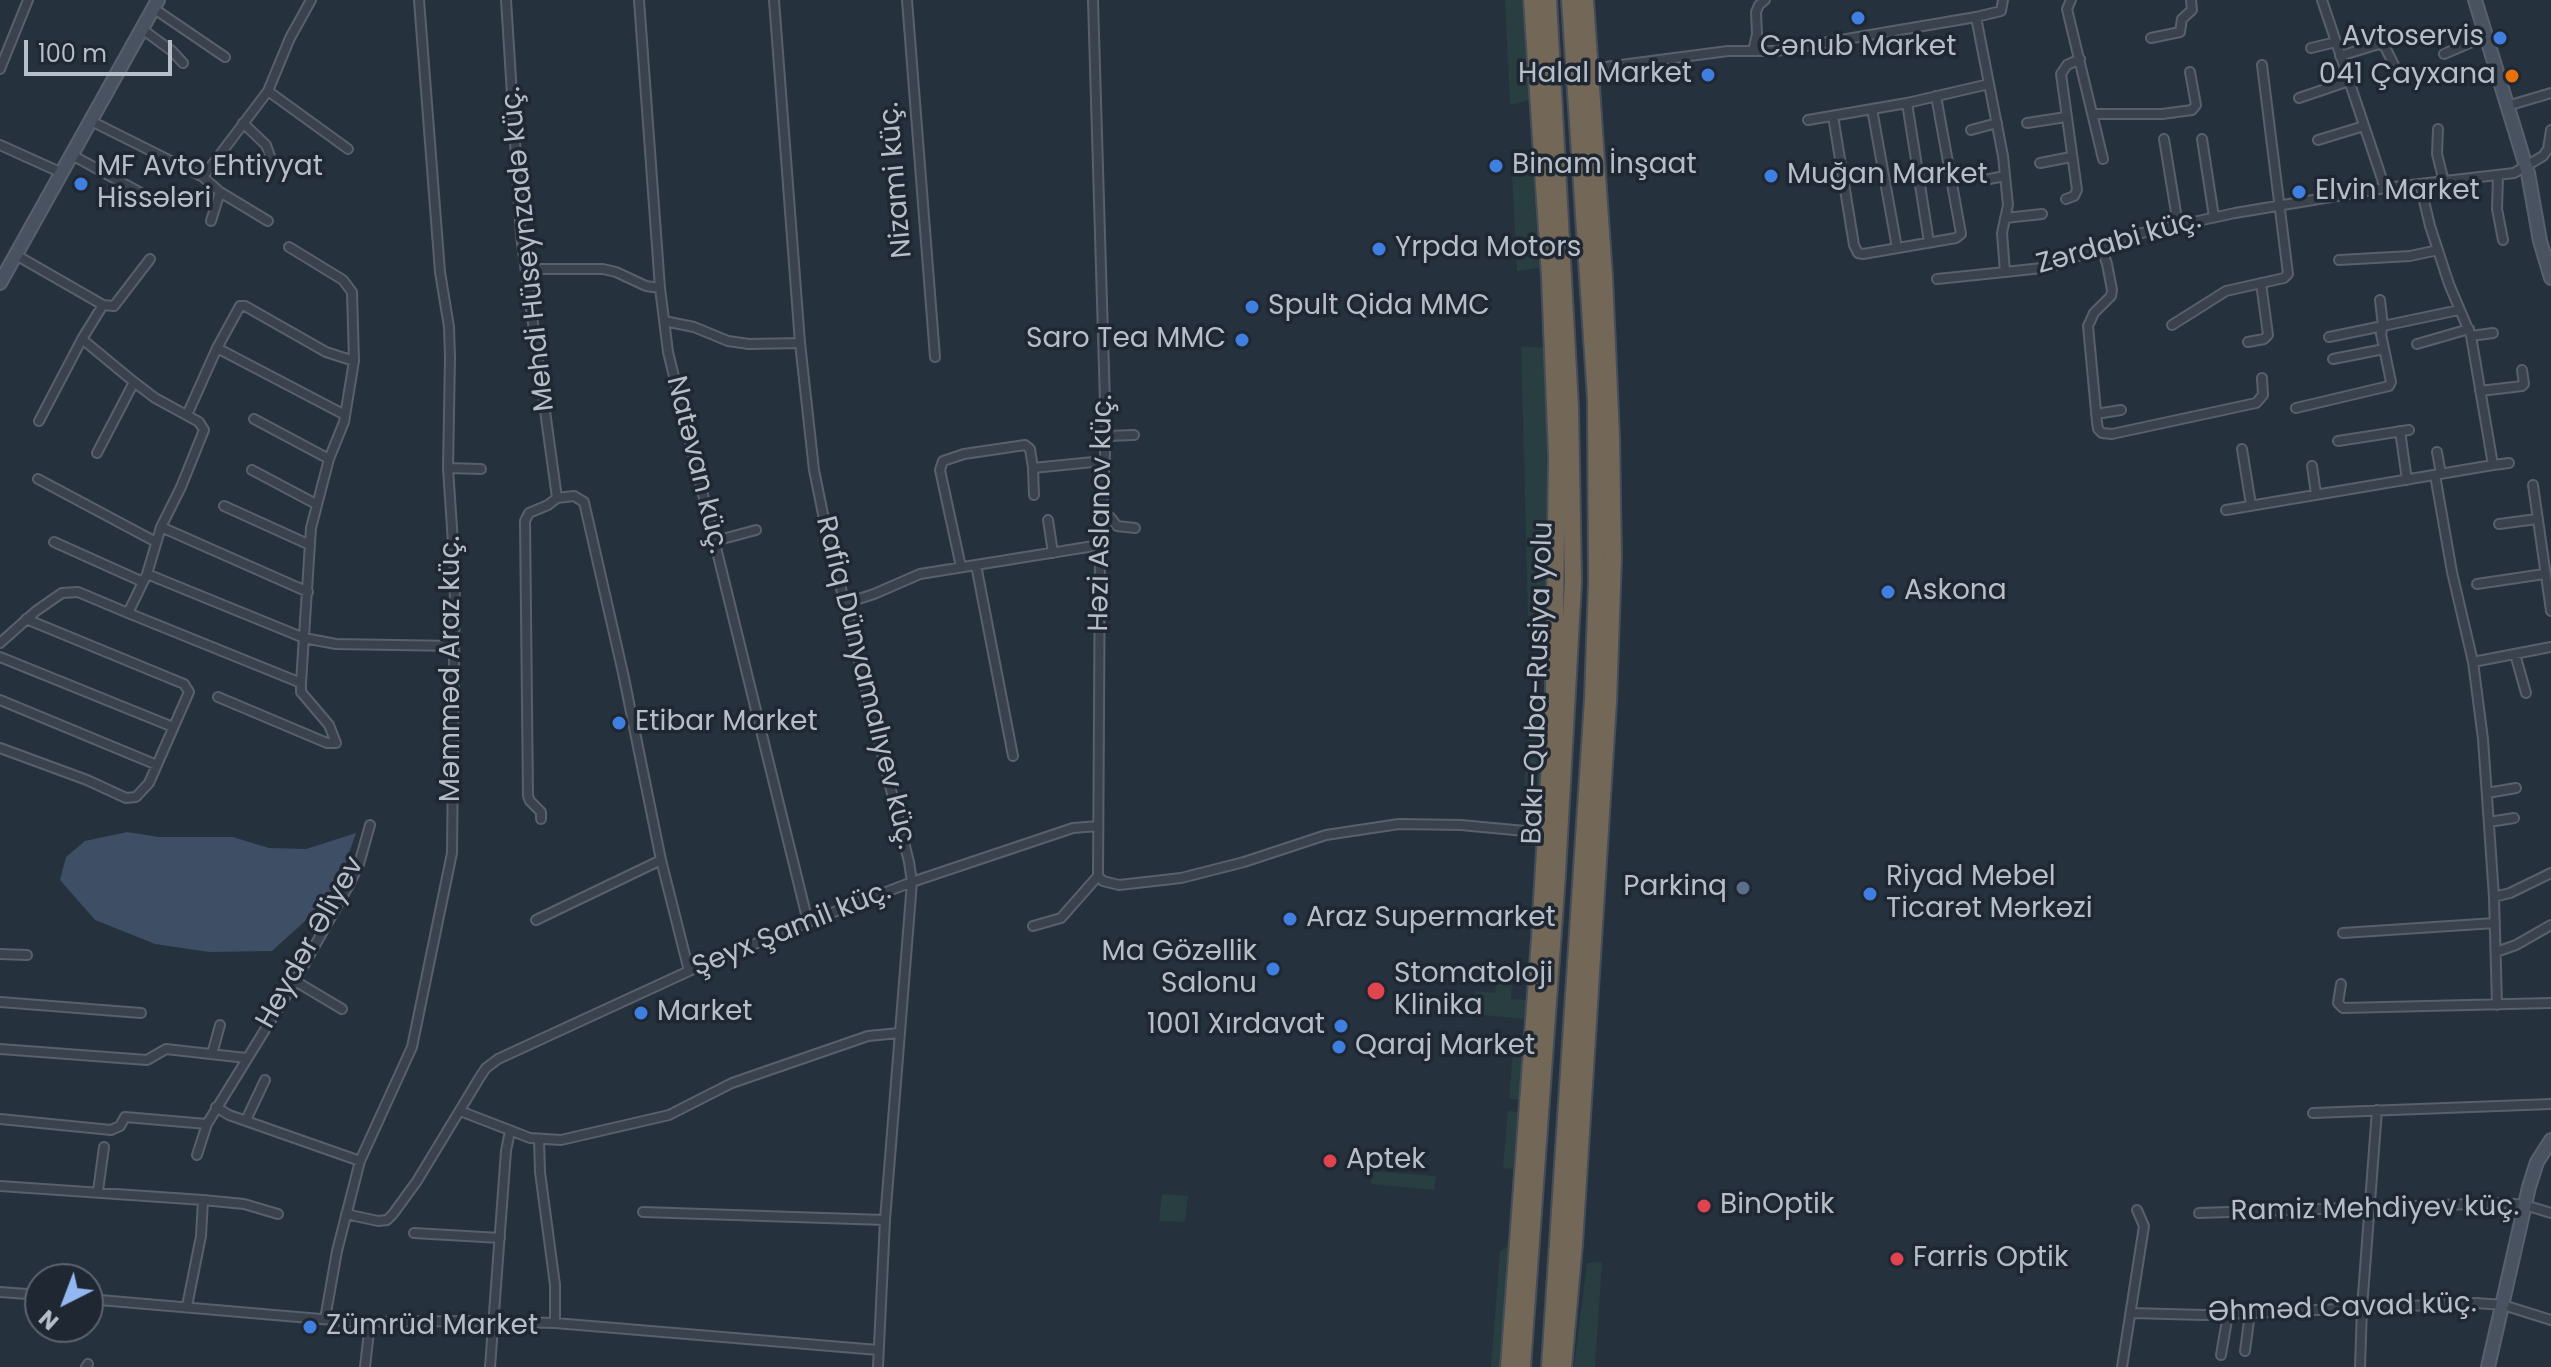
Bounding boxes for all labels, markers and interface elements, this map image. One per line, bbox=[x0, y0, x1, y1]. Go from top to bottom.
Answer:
marker: Cənub Market bbox=[1849, 9, 1867, 27]
place label: Avtoservis bbox=[2342, 21, 2484, 55]
scale bar bbox=[28, 24, 176, 74]
marker: Avtoservis bbox=[2491, 29, 2509, 47]
place label: Cənub Market bbox=[1760, 31, 1956, 65]
text: 100 m bbox=[38, 37, 107, 70]
place label: Halal Market bbox=[1518, 58, 1692, 92]
place label: 041 Çayxana bbox=[2319, 59, 2496, 93]
marker: Halal Market bbox=[1699, 66, 1717, 84]
marker: 041 Çayxana bbox=[2503, 67, 2521, 85]
street label: Mehdi Hüseynzadə küç. bbox=[495, 85, 563, 413]
street label: Nizami küç. bbox=[873, 101, 921, 259]
place label: Binam İnşaat bbox=[1512, 149, 1697, 183]
place label: MF Avto Ehtiyyat Hissələri bbox=[97, 151, 323, 217]
marker: Binam İnşaat bbox=[1487, 157, 1505, 175]
place label: Muğan Market bbox=[1787, 159, 1988, 193]
marker: Muğan Market bbox=[1762, 167, 1780, 185]
marker: MF Avto Ehtiyyat Hissələri bbox=[72, 175, 90, 193]
place label: Elvin Market bbox=[2315, 175, 2480, 209]
marker: Elvin Market bbox=[2290, 183, 2308, 201]
street label: Zərdabi küç. bbox=[2033, 204, 2205, 282]
place label: Yrpda Motors bbox=[1395, 232, 1581, 266]
marker: Yrpda Motors bbox=[1370, 240, 1388, 258]
place label: Spult Qida MMC bbox=[1268, 290, 1490, 324]
marker: Spult Qida MMC bbox=[1243, 298, 1261, 316]
place label: Saro Tea MMC bbox=[1026, 323, 1226, 357]
marker: Saro Tea MMC bbox=[1233, 331, 1251, 349]
street label: Natəvan küç. bbox=[658, 373, 734, 557]
street label: Həzi Aslanov küç. bbox=[1083, 394, 1121, 632]
street label: Rafiq Dünyamalıyev küç. bbox=[807, 513, 923, 853]
street label: Bakı-Quba-Rusiya yolu bbox=[1517, 521, 1561, 845]
street label: Məmməd Araz küç. bbox=[435, 536, 469, 802]
place label: Askona bbox=[1904, 575, 2007, 609]
marker: Askona bbox=[1879, 583, 1897, 601]
place label: Etibar Market bbox=[635, 706, 818, 740]
marker: Etibar Market bbox=[610, 714, 628, 732]
street label: Heydər Əliyev bbox=[250, 851, 372, 1035]
place label: Riyad Mebel Ticarət Mərkəzi bbox=[1886, 861, 2093, 927]
place label: Parkinq bbox=[1623, 871, 1727, 905]
street label: Şeyx Şamil küç. bbox=[688, 875, 896, 985]
marker: Parkinq bbox=[1734, 879, 1752, 897]
marker: Riyad Mebel Ticarət Mərkəzi bbox=[1861, 885, 1879, 903]
place label: Araz Supermarket bbox=[1306, 902, 1556, 936]
marker: Araz Supermarket bbox=[1281, 910, 1299, 928]
place label: Ma Gözəllik Salonu bbox=[1102, 936, 1257, 1002]
place label: Stomatoloji Klinika bbox=[1394, 958, 1553, 1024]
marker: Ma Gözəllik Salonu bbox=[1264, 960, 1282, 978]
marker: Stomatoloji Klinika bbox=[1365, 980, 1387, 1002]
place label: Market bbox=[657, 996, 752, 1030]
marker: Market bbox=[632, 1004, 650, 1022]
place label: 1001 Xırdavat bbox=[1147, 1009, 1325, 1043]
marker: 1001 Xırdavat bbox=[1332, 1017, 1350, 1035]
place label: Qaraj Market bbox=[1355, 1030, 1535, 1064]
marker: Qaraj Market bbox=[1330, 1038, 1348, 1056]
place label: Aptek bbox=[1346, 1144, 1426, 1178]
marker: Aptek bbox=[1321, 1152, 1339, 1170]
place label: BinOptik bbox=[1720, 1189, 1834, 1223]
street label: Ramiz Mehdiyev küç. bbox=[2230, 1191, 2520, 1229]
marker: BinOptik bbox=[1695, 1197, 1713, 1215]
place label: Farris Optik bbox=[1913, 1242, 2068, 1276]
marker: Farris Optik bbox=[1888, 1250, 1906, 1268]
north arrow bbox=[24, 1263, 104, 1343]
street label: Əhməd Cavad küç. bbox=[2207, 1288, 2477, 1330]
text: N bbox=[32, 1303, 65, 1337]
place label: Zümrüd Market bbox=[326, 1310, 538, 1344]
marker: Zümrüd Market bbox=[301, 1318, 319, 1336]

